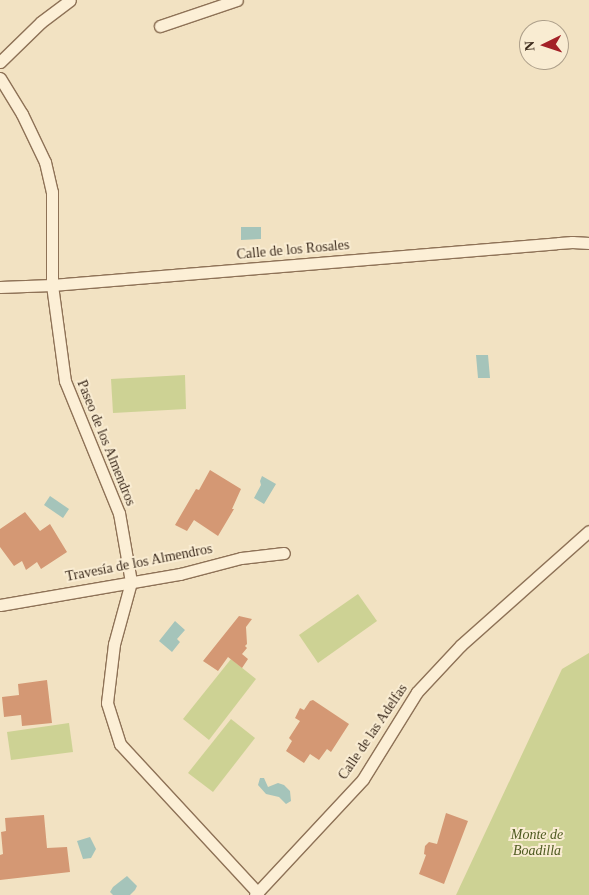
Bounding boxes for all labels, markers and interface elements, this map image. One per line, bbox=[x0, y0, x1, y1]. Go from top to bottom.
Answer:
north arrow bbox=[519, 20, 569, 70]
text: N bbox=[522, 40, 537, 52]
street label: Calle de los Rosales bbox=[236, 237, 350, 263]
street label: Paseo de los Almendros bbox=[73, 377, 139, 509]
street label: Travesía de los Almendros bbox=[64, 540, 214, 586]
street label: Calle de las Adelfas bbox=[335, 681, 411, 783]
park label: Monte de Boadilla bbox=[511, 827, 563, 860]

